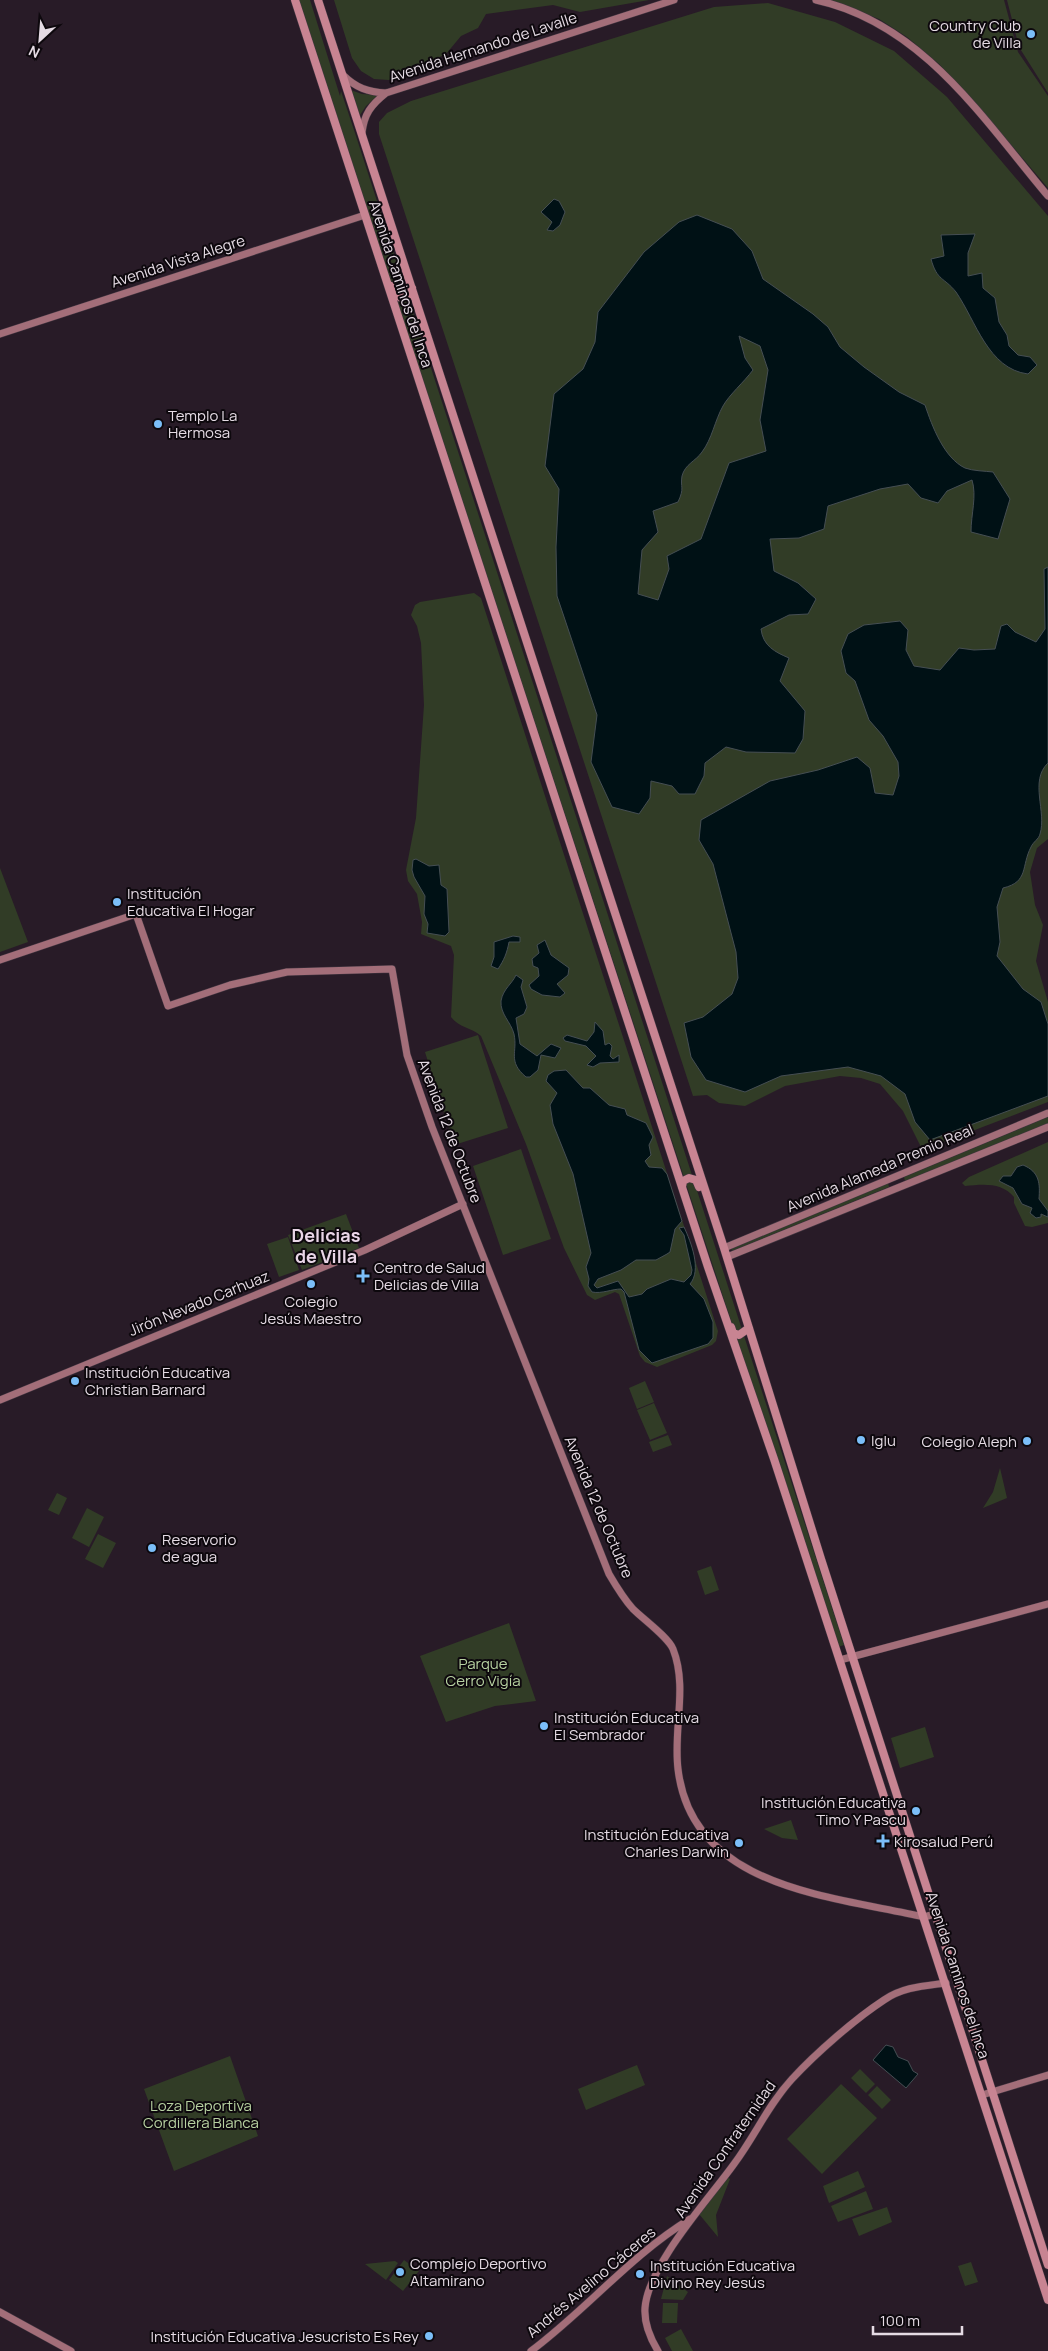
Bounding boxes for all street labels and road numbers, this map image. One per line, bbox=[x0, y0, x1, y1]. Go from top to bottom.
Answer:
street label: Avenida Hernando de Lavalle bbox=[386, 7, 580, 87]
street label: Avenida Caminos del Inca bbox=[364, 198, 438, 370]
street label: Avenida Vista Alegre bbox=[108, 229, 248, 293]
street label: Avenida 12 de Octubre bbox=[413, 1056, 487, 1206]
street label: Avenida Alameda Premio Real bbox=[783, 1119, 977, 1217]
street label: Jirón Nevado Carhuaz bbox=[125, 1265, 273, 1341]
street label: Avenida 12 de Octubre bbox=[560, 1433, 639, 1581]
street label: Avenida Caminos del Inca bbox=[921, 1889, 995, 2061]
street label: Avenida Confraternidad bbox=[670, 2076, 780, 2222]
street label: Andrés Avelino Cáceres bbox=[522, 2222, 660, 2342]

